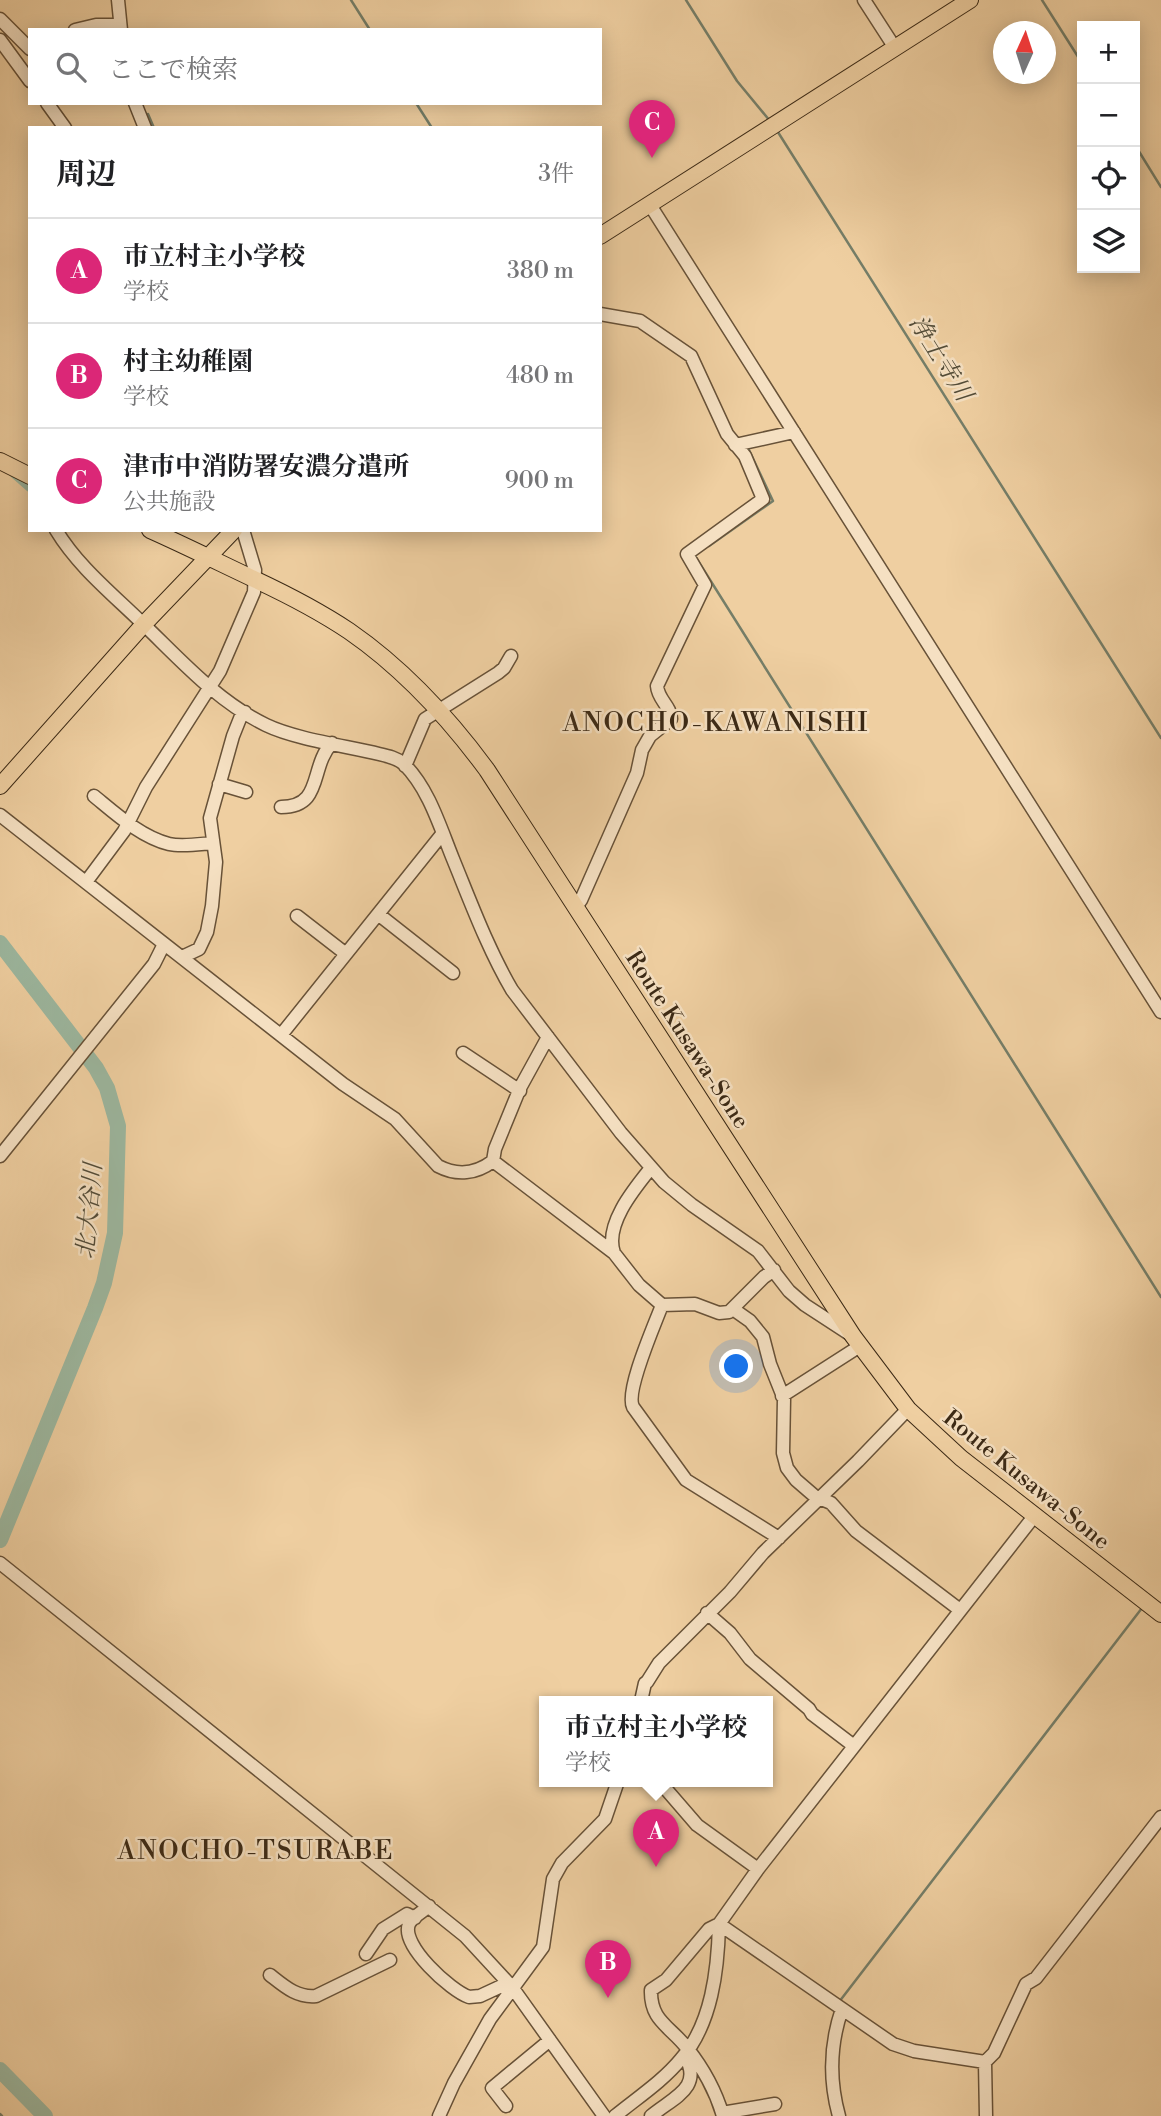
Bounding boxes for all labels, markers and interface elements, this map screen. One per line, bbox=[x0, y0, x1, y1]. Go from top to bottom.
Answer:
north arrow bbox=[993, 21, 1056, 84]
map controls bbox=[1077, 21, 1140, 273]
button: + bbox=[1077, 21, 1140, 84]
search box bbox=[28, 28, 602, 105]
icon: search bbox=[52, 48, 90, 86]
text: ここで検索 bbox=[108, 54, 238, 86]
button: − bbox=[1077, 84, 1140, 147]
pin: C bbox=[629, 100, 675, 158]
button: locate bbox=[1077, 147, 1140, 210]
text: 周辺 bbox=[56, 156, 116, 194]
text: 3件 bbox=[538, 160, 574, 188]
button: layers bbox=[1077, 210, 1140, 273]
text: 市立村主小学校 bbox=[123, 241, 305, 273]
text: A bbox=[71, 257, 87, 285]
text: 380 m bbox=[507, 257, 574, 285]
text: 学校 bbox=[123, 278, 169, 306]
water label: 浄土寺川 bbox=[902, 310, 980, 410]
text: 村主幼稚園 bbox=[123, 346, 253, 378]
text: B bbox=[70, 362, 88, 390]
text: 480 m bbox=[506, 362, 574, 390]
text: 学校 bbox=[123, 383, 169, 411]
text: 津市中消防署安濃分遣所 bbox=[123, 451, 409, 483]
text: C bbox=[71, 467, 87, 495]
text: 900 m bbox=[505, 467, 574, 495]
text: 公共施設 bbox=[123, 488, 215, 516]
district label: ANOCHO-KAWANISHI bbox=[562, 707, 869, 739]
street label: Route Kusawa-Sone bbox=[619, 945, 755, 1134]
water label: 北大谷川 bbox=[71, 1159, 109, 1260]
your location bbox=[719, 1349, 753, 1383]
street label: Route Kusawa-Sone bbox=[937, 1404, 1115, 1556]
popup bbox=[539, 1696, 773, 1787]
text: 市立村主小学校 bbox=[565, 1712, 747, 1744]
text: 学校 bbox=[565, 1749, 611, 1777]
pin: A bbox=[633, 1809, 679, 1867]
district label: ANOCHO-TSURABE bbox=[116, 1835, 395, 1867]
pin: B bbox=[585, 1940, 631, 1998]

